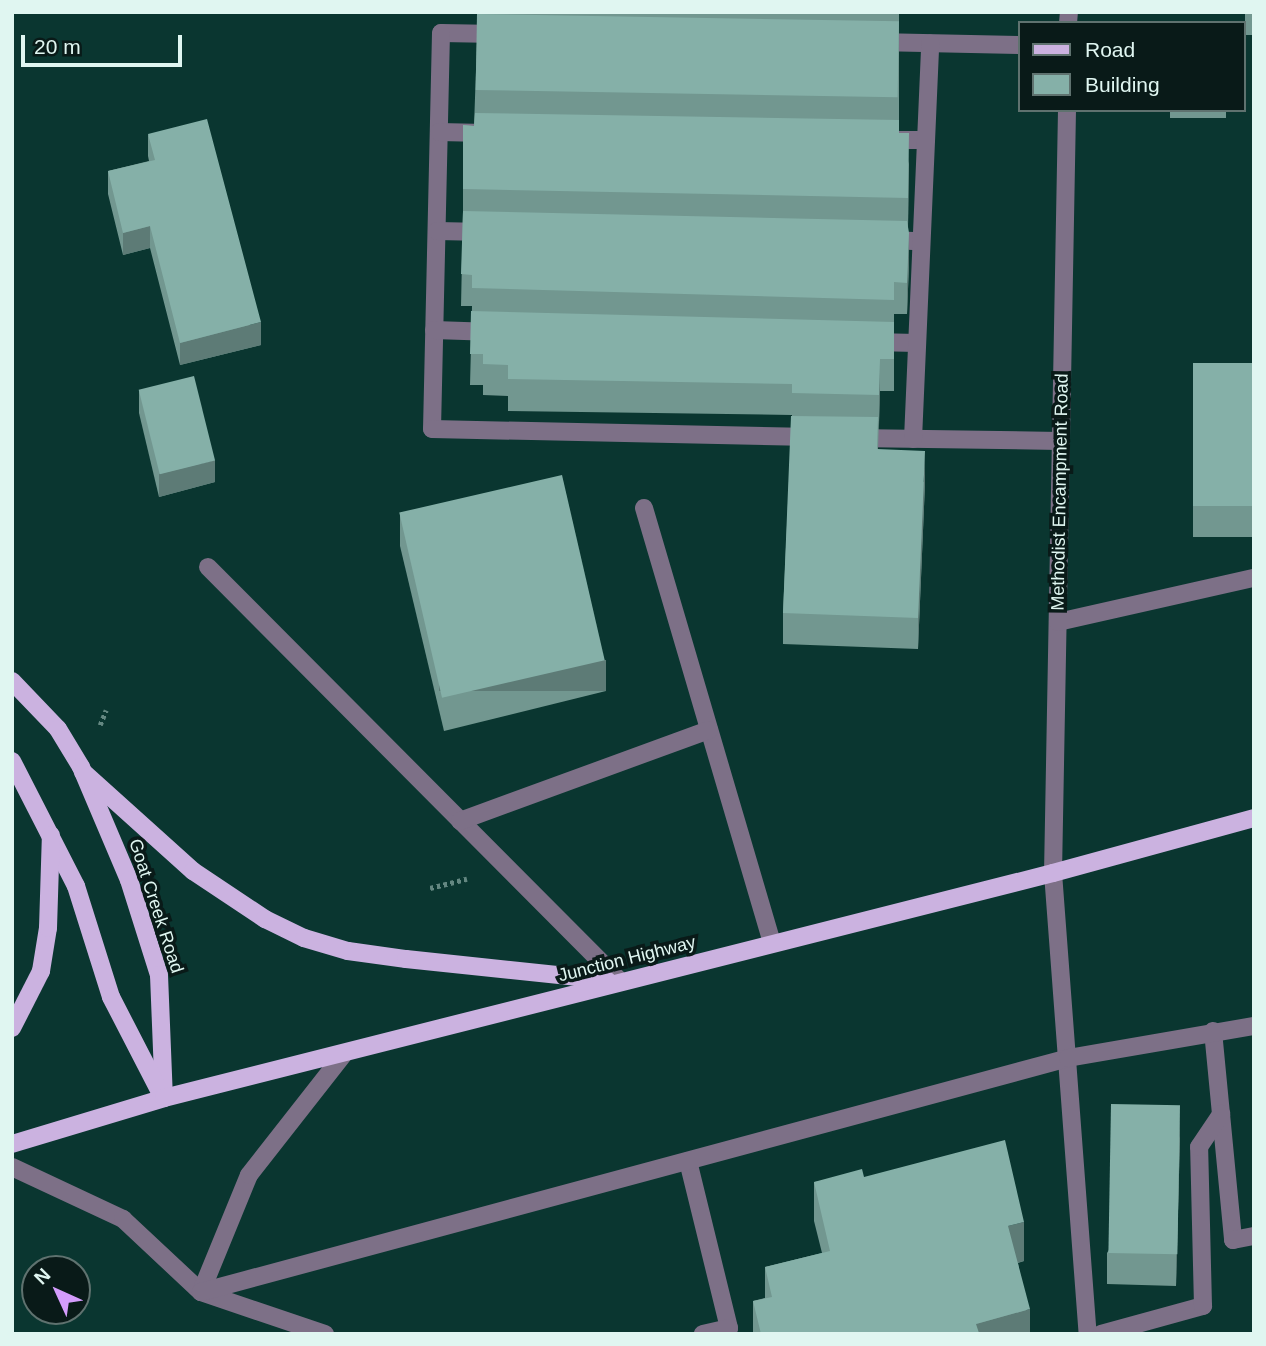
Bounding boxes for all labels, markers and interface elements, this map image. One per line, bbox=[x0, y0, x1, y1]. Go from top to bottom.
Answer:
scale bar bbox=[24, 21, 186, 65]
legend bbox=[1018, 21, 1245, 112]
text: 20 m bbox=[34, 35, 81, 58]
text: Road bbox=[1085, 38, 1135, 61]
text: Building bbox=[1085, 73, 1160, 96]
street label: Methodist Encampment Road bbox=[1047, 373, 1073, 611]
street label: Goat Creek Road bbox=[124, 836, 188, 976]
street label: Junction Highway bbox=[556, 931, 698, 987]
north arrow bbox=[21, 1255, 91, 1325]
text: N bbox=[30, 1264, 54, 1288]

